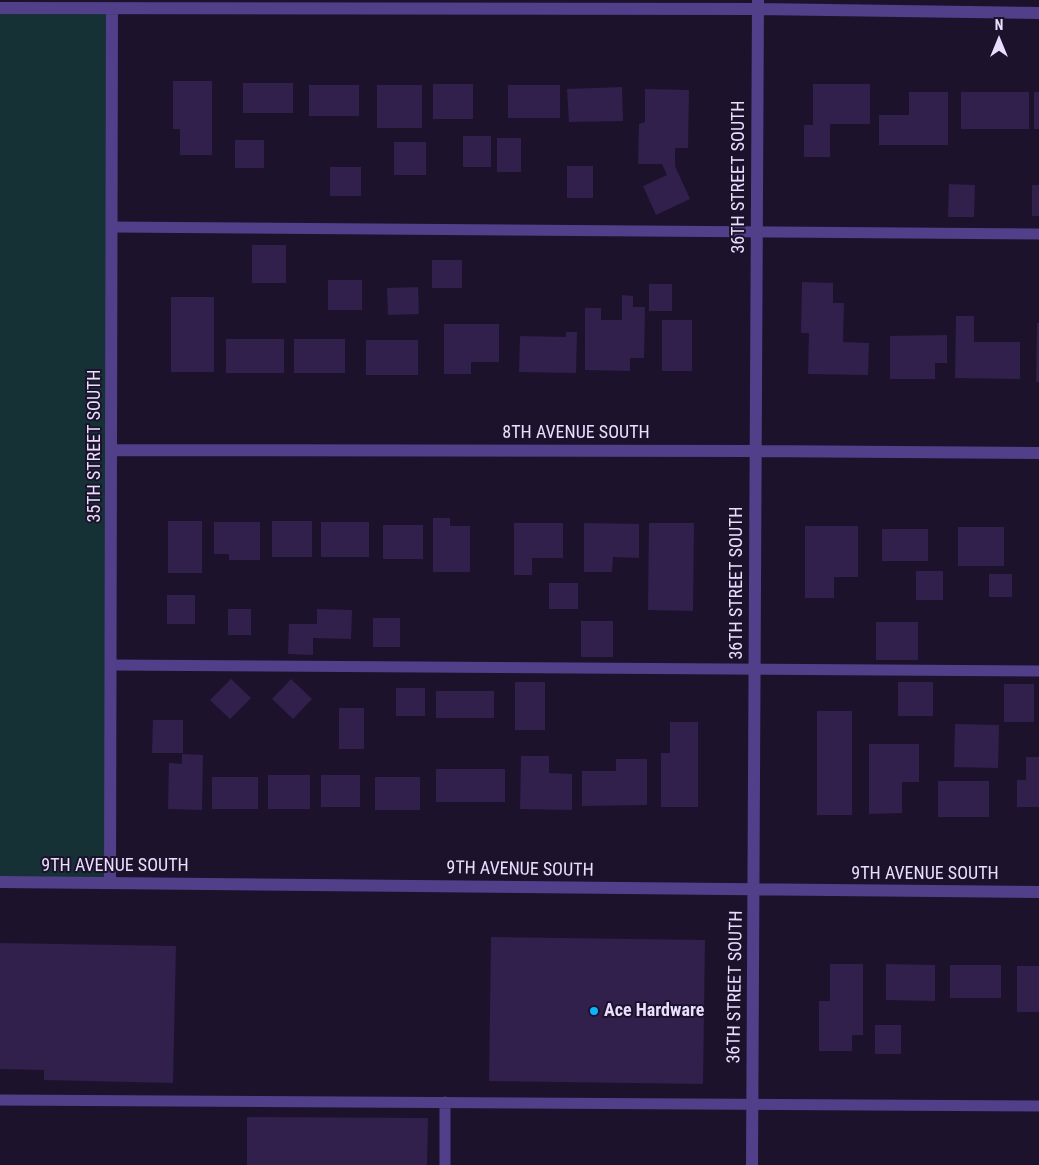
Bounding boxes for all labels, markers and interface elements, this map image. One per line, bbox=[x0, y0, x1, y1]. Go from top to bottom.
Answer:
north arrow bbox=[974, 15, 1024, 65]
text: N bbox=[995, 17, 1003, 33]
street label: 36TH STREET SOUTH bbox=[728, 100, 750, 254]
street label: 35TH STREET SOUTH bbox=[84, 369, 106, 523]
street label: 8TH AVENUE SOUTH bbox=[502, 422, 650, 444]
street label: 36TH STREET SOUTH bbox=[726, 506, 748, 660]
street label: 9TH AVENUE SOUTH bbox=[41, 855, 189, 877]
street label: 9TH AVENUE SOUTH bbox=[446, 858, 594, 882]
street label: 9TH AVENUE SOUTH bbox=[851, 863, 999, 885]
street label: 36TH STREET SOUTH bbox=[724, 910, 748, 1064]
place label: Ace Hardware bbox=[604, 1000, 704, 1022]
marker: Ace Hardware bbox=[588, 1005, 600, 1017]

